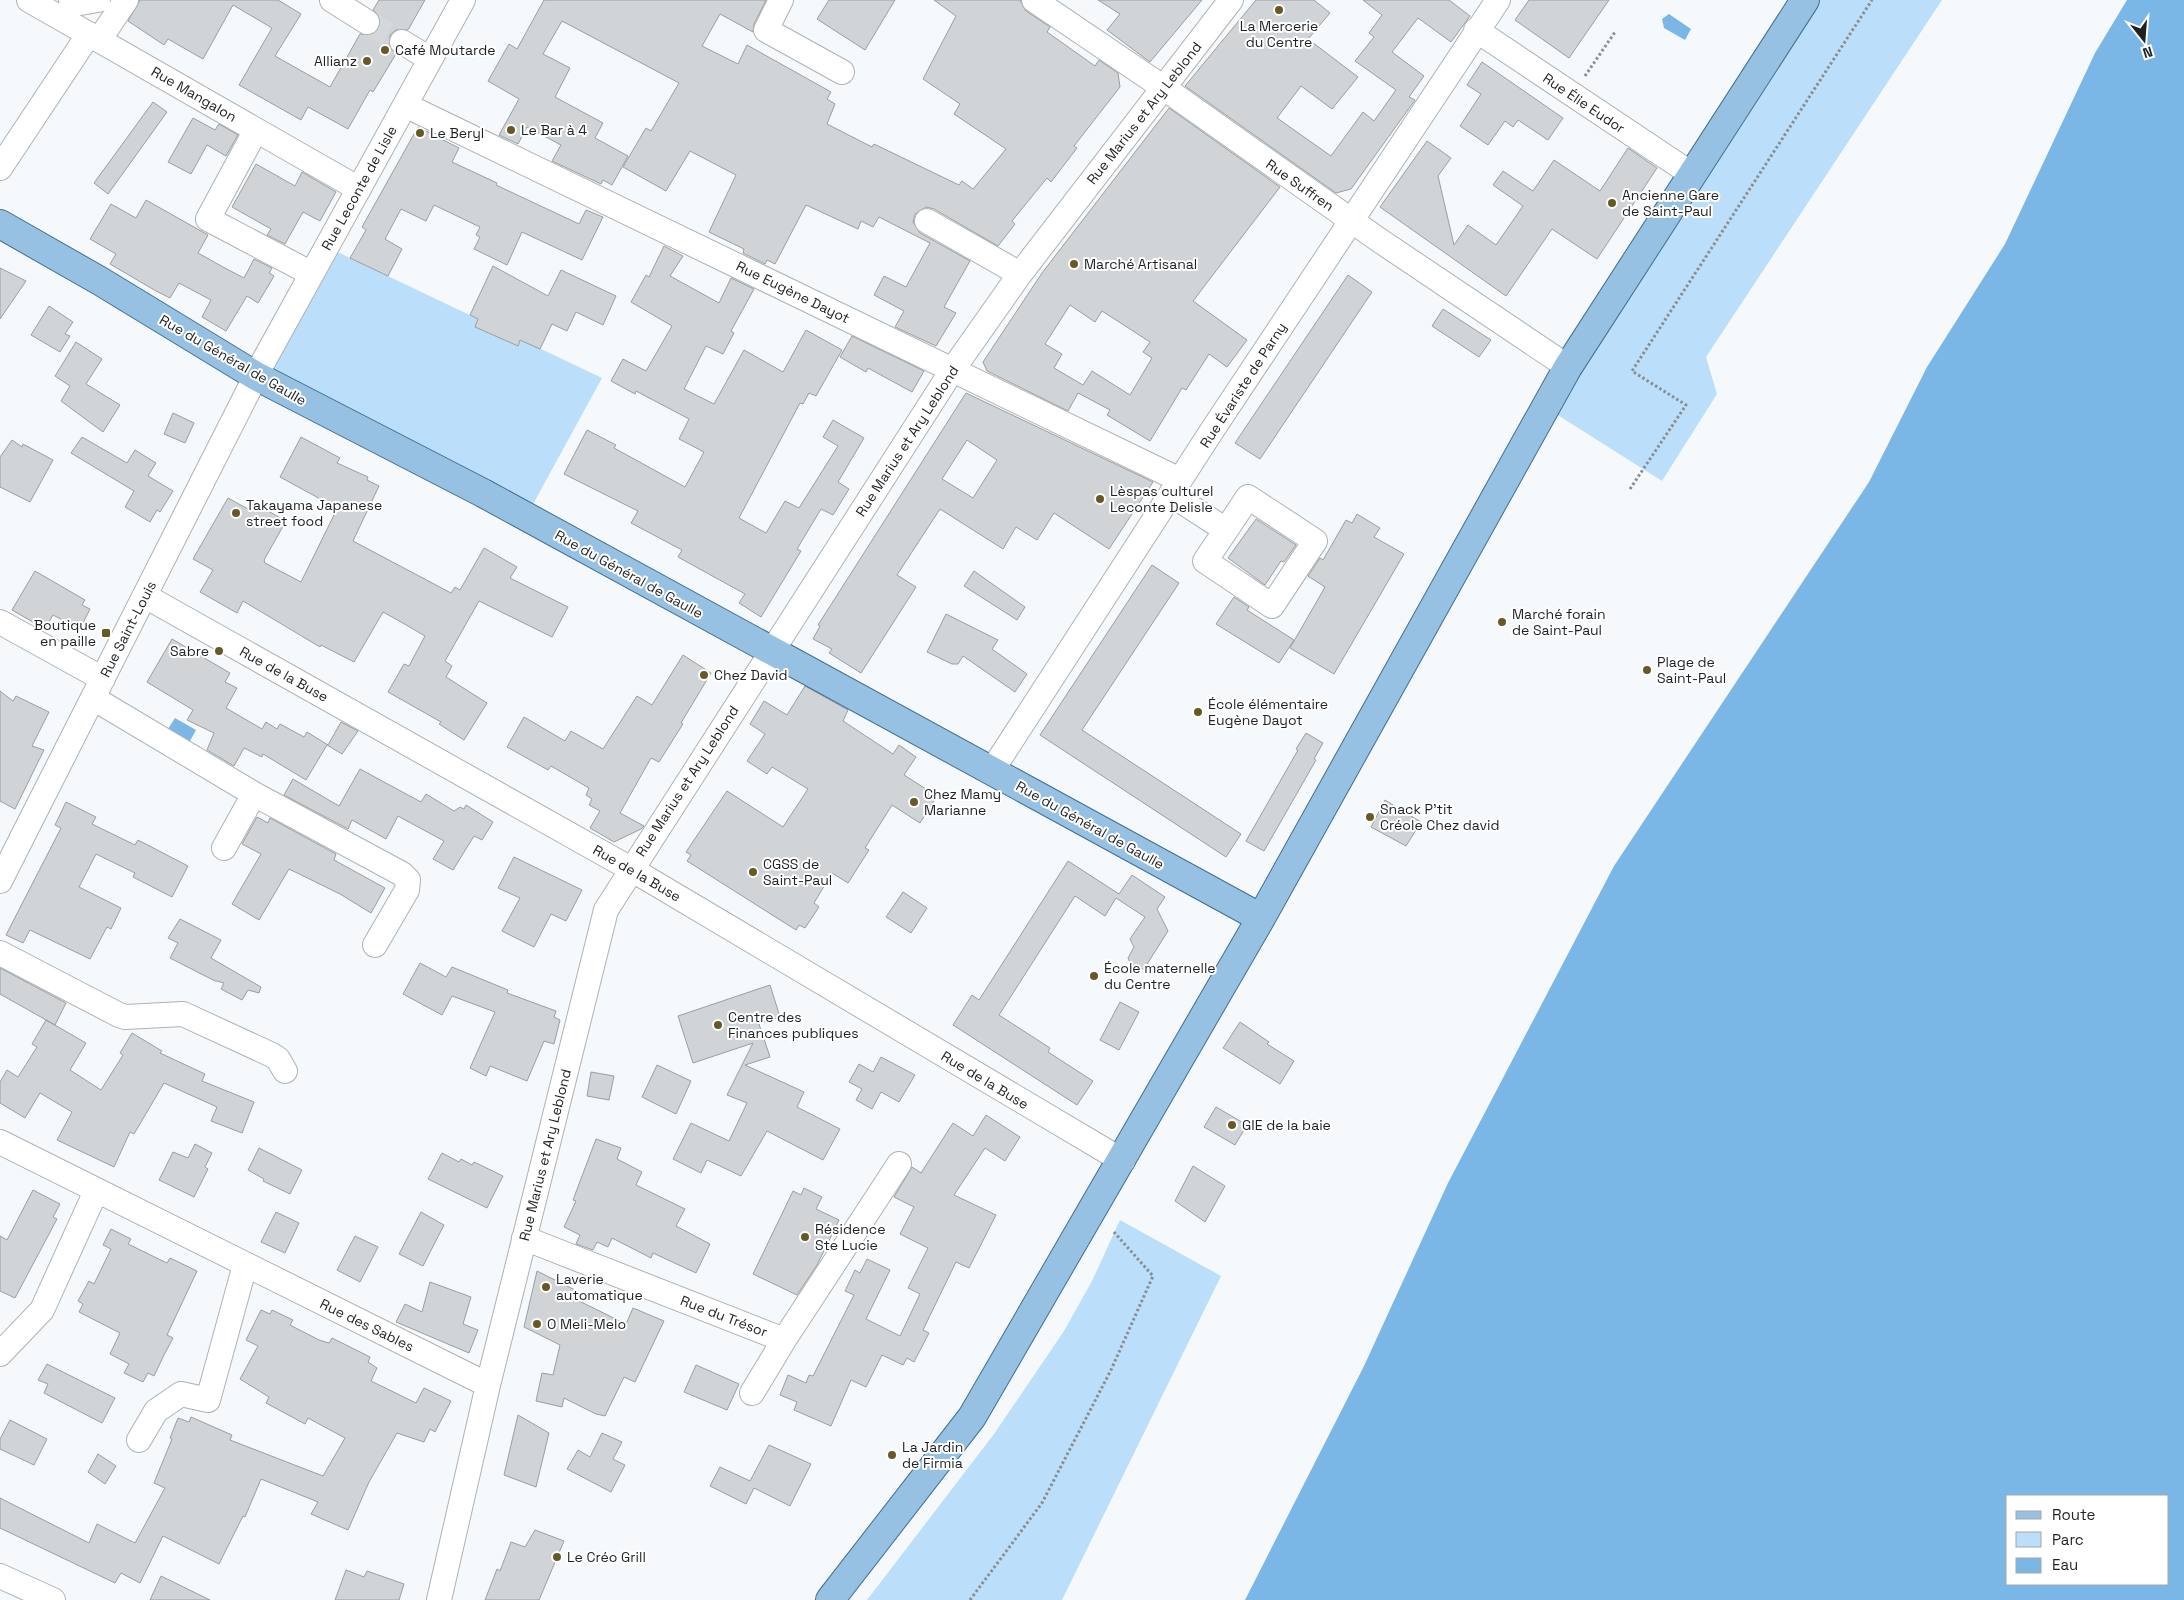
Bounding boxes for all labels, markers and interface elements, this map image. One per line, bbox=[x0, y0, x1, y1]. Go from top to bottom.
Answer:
marker: La Mercerie du Centre bbox=[1273, 4, 1285, 16]
north arrow bbox=[2119, 15, 2169, 65]
place label: La Mercerie du Centre bbox=[1240, 17, 1318, 51]
street label: Rue Marius et Ary Leblond bbox=[1083, 38, 1205, 188]
place label: Café Moutarde bbox=[395, 41, 495, 59]
text: N bbox=[2141, 42, 2155, 62]
marker: Café Moutarde bbox=[379, 44, 391, 56]
place label: Allianz bbox=[314, 52, 357, 70]
marker: Allianz bbox=[361, 55, 373, 67]
street label: Rue Mangalon bbox=[148, 62, 240, 126]
street label: Rue Élie Eudor bbox=[1539, 69, 1629, 137]
place label: Le Bar à 4 bbox=[521, 121, 587, 139]
street label: Rue Leconte de Lisle bbox=[317, 123, 401, 253]
place label: Le Beryl bbox=[430, 124, 484, 142]
marker: Le Bar à 4 bbox=[505, 124, 517, 136]
marker: Le Beryl bbox=[414, 127, 426, 139]
street label: Rue Suffren bbox=[1262, 155, 1338, 215]
place label: Ancienne Gare de Saint-Paul bbox=[1622, 186, 1719, 220]
marker: Ancienne Gare de Saint-Paul bbox=[1606, 197, 1618, 209]
place label: Marché Artisanal bbox=[1084, 255, 1197, 273]
street label: Rue Eugène Dayot bbox=[733, 257, 853, 327]
marker: Marché Artisanal bbox=[1068, 258, 1080, 270]
street label: Rue du Général de Gaulle bbox=[156, 311, 310, 409]
street label: Rue Évariste de Parny bbox=[1196, 319, 1290, 451]
street label: Rue Marius et Ary Leblond bbox=[851, 362, 963, 520]
place label: Lèspas culturel Leconte Delisle bbox=[1110, 482, 1213, 516]
marker: Lèspas culturel Leconte Delisle bbox=[1094, 493, 1106, 505]
place label: Takayama Japanese street food bbox=[246, 496, 382, 530]
marker: Takayama Japanese street food bbox=[230, 507, 242, 519]
street label: Rue du Général de Gaulle bbox=[552, 526, 706, 622]
street label: Rue Saint-Louis bbox=[96, 578, 160, 680]
place label: Marché forain de Saint-Paul bbox=[1512, 605, 1606, 639]
place label: Boutique en paille bbox=[34, 616, 96, 650]
marker: Marché forain de Saint-Paul bbox=[1496, 616, 1508, 628]
marker: Boutique en paille bbox=[100, 627, 112, 639]
place label: Sabre bbox=[170, 642, 209, 660]
street label: Rue de la Buse bbox=[236, 642, 332, 706]
marker: Sabre bbox=[213, 645, 225, 657]
place label: Plage de Saint-Paul bbox=[1657, 653, 1726, 687]
marker: Plage de Saint-Paul bbox=[1641, 664, 1653, 676]
place label: Chez David bbox=[714, 666, 787, 684]
marker: Chez David bbox=[698, 669, 710, 681]
place label: École élémentaire Eugène Dayot bbox=[1208, 695, 1328, 729]
street label: Rue Marius et Ary Leblond bbox=[631, 702, 743, 860]
marker: École élémentaire Eugène Dayot bbox=[1192, 706, 1204, 718]
street label: Rue du Général de Gaulle bbox=[1013, 777, 1167, 873]
place label: Chez Mamy Marianne bbox=[924, 785, 1001, 819]
marker: Chez Mamy Marianne bbox=[908, 796, 920, 808]
place label: Snack P'tit Créole Chez david bbox=[1380, 800, 1499, 834]
marker: Snack P'tit Créole Chez david bbox=[1364, 811, 1376, 823]
street label: Rue de la Buse bbox=[590, 841, 684, 905]
place label: CGSS de Saint-Paul bbox=[763, 855, 832, 889]
marker: CGSS de Saint-Paul bbox=[747, 866, 759, 878]
place label: École maternelle du Centre bbox=[1104, 959, 1216, 993]
marker: École maternelle du Centre bbox=[1088, 970, 1100, 982]
place label: Centre des Finances publiques bbox=[728, 1008, 859, 1042]
marker: Centre des Finances publiques bbox=[712, 1019, 724, 1031]
street label: Rue de la Buse bbox=[938, 1047, 1032, 1113]
street label: Rue Marius et Ary Leblond bbox=[515, 1067, 575, 1243]
place label: GIE de la baie bbox=[1242, 1116, 1331, 1134]
marker: GIE de la baie bbox=[1226, 1119, 1238, 1131]
place label: Résidence Ste Lucie bbox=[815, 1220, 885, 1254]
marker: Résidence Ste Lucie bbox=[799, 1231, 811, 1243]
place label: Laverie automatique bbox=[556, 1270, 643, 1304]
marker: Laverie automatique bbox=[540, 1281, 552, 1293]
street label: Rue du Trésor bbox=[678, 1291, 770, 1341]
street label: Rue des Sables bbox=[317, 1294, 417, 1356]
place label: O Meli-Melo bbox=[547, 1315, 626, 1333]
marker: O Meli-Melo bbox=[531, 1318, 543, 1330]
place label: La Jardin de Firmia bbox=[902, 1438, 963, 1472]
marker: La Jardin de Firmia bbox=[886, 1449, 898, 1461]
legend bbox=[2006, 1495, 2169, 1585]
text: Route bbox=[2052, 1505, 2096, 1524]
text: Parc bbox=[2052, 1530, 2084, 1549]
place label: Le Créo Grill bbox=[567, 1548, 646, 1566]
marker: Le Créo Grill bbox=[551, 1551, 563, 1563]
text: Eau bbox=[2052, 1555, 2078, 1574]

